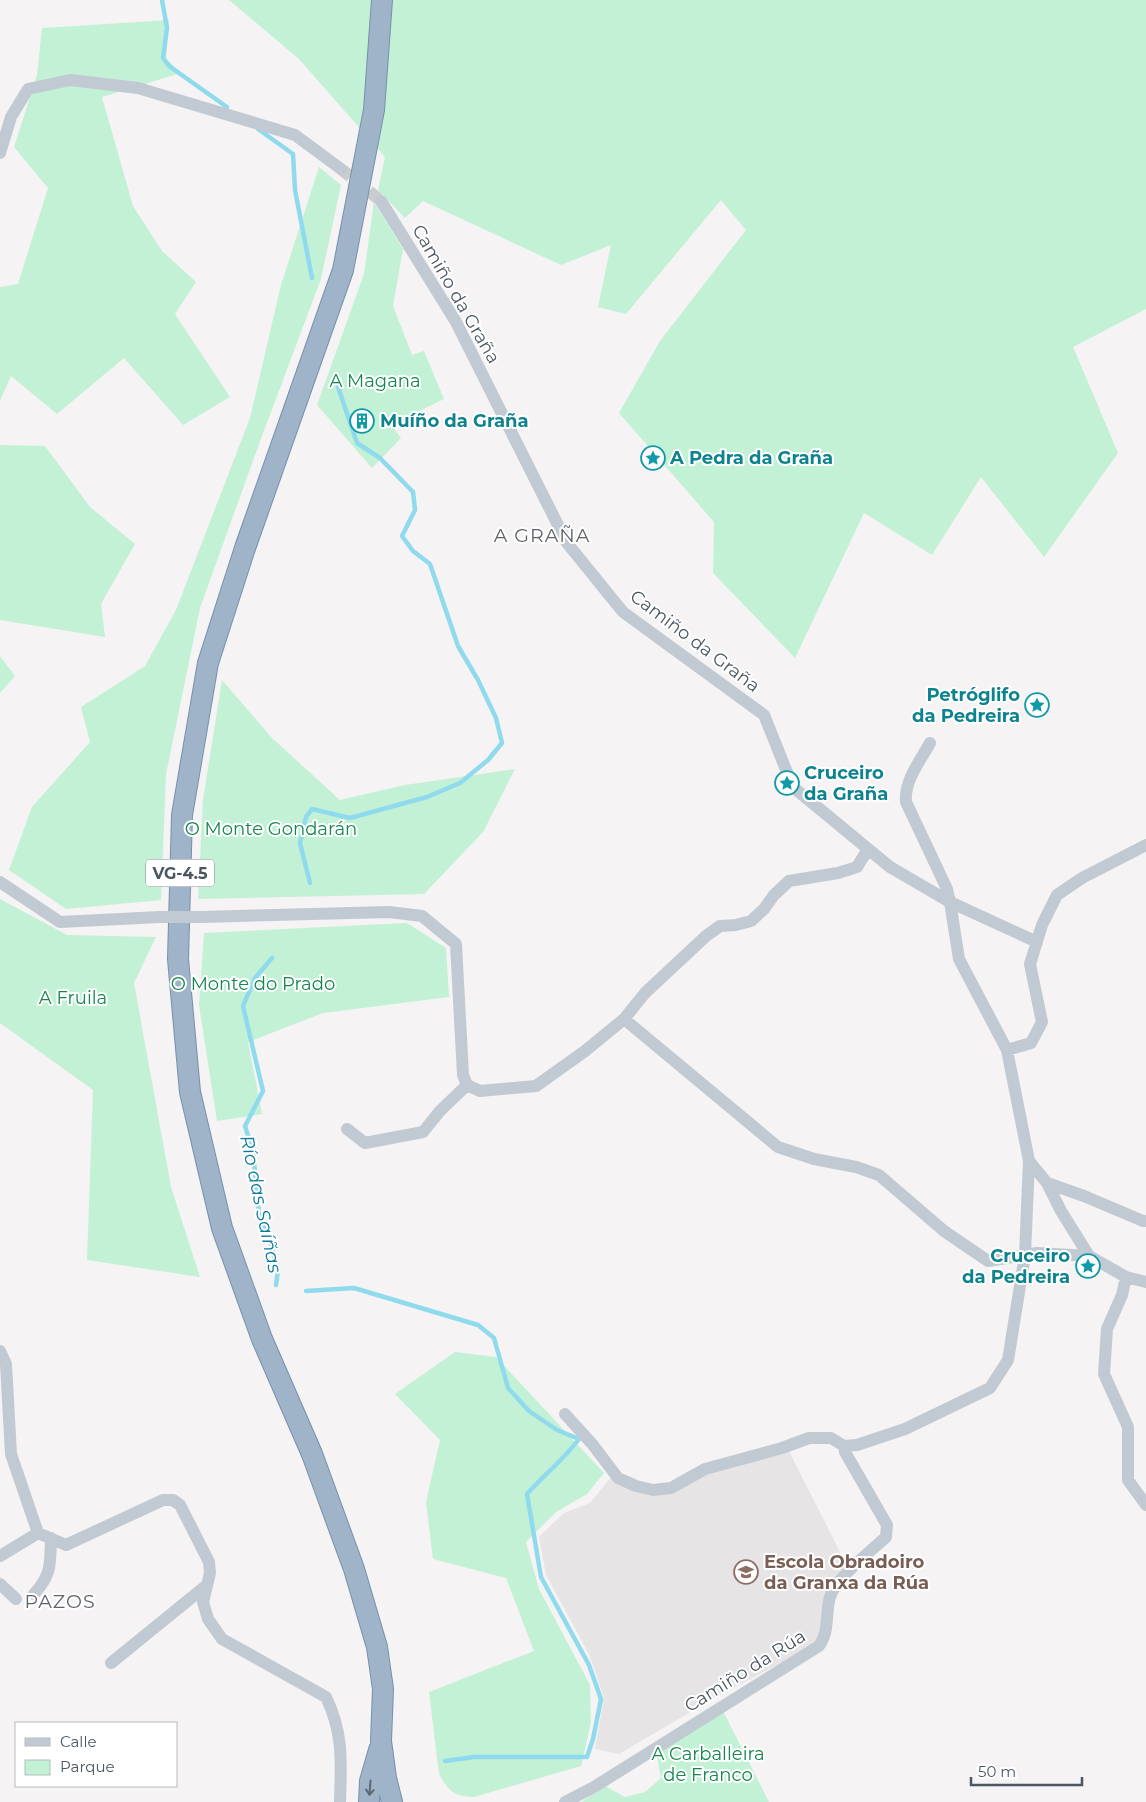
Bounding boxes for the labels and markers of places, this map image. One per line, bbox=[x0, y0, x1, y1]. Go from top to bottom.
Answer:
building icon: Muíño da Graña bbox=[349, 408, 375, 434]
place label: Muíño da Graña bbox=[380, 410, 529, 432]
place icon: A Pedra da Graña bbox=[640, 445, 666, 471]
place label: A Pedra da Graña bbox=[669, 447, 833, 469]
place label: Petróglifo da Pedreira bbox=[912, 684, 1020, 727]
place icon: Petróglifo da Pedreira bbox=[1024, 692, 1050, 718]
place label: Cruceiro da Graña bbox=[804, 762, 888, 805]
place icon: Cruceiro da Graña bbox=[774, 770, 800, 796]
place label: Cruceiro da Pedreira bbox=[962, 1245, 1070, 1288]
place icon: Cruceiro da Pedreira bbox=[1075, 1253, 1101, 1279]
place label: Escola Obradoiro da Granxa da Rúa bbox=[764, 1551, 929, 1594]
school or university icon: Escola Obradoiro da Granxa da Rúa bbox=[733, 1559, 759, 1585]

